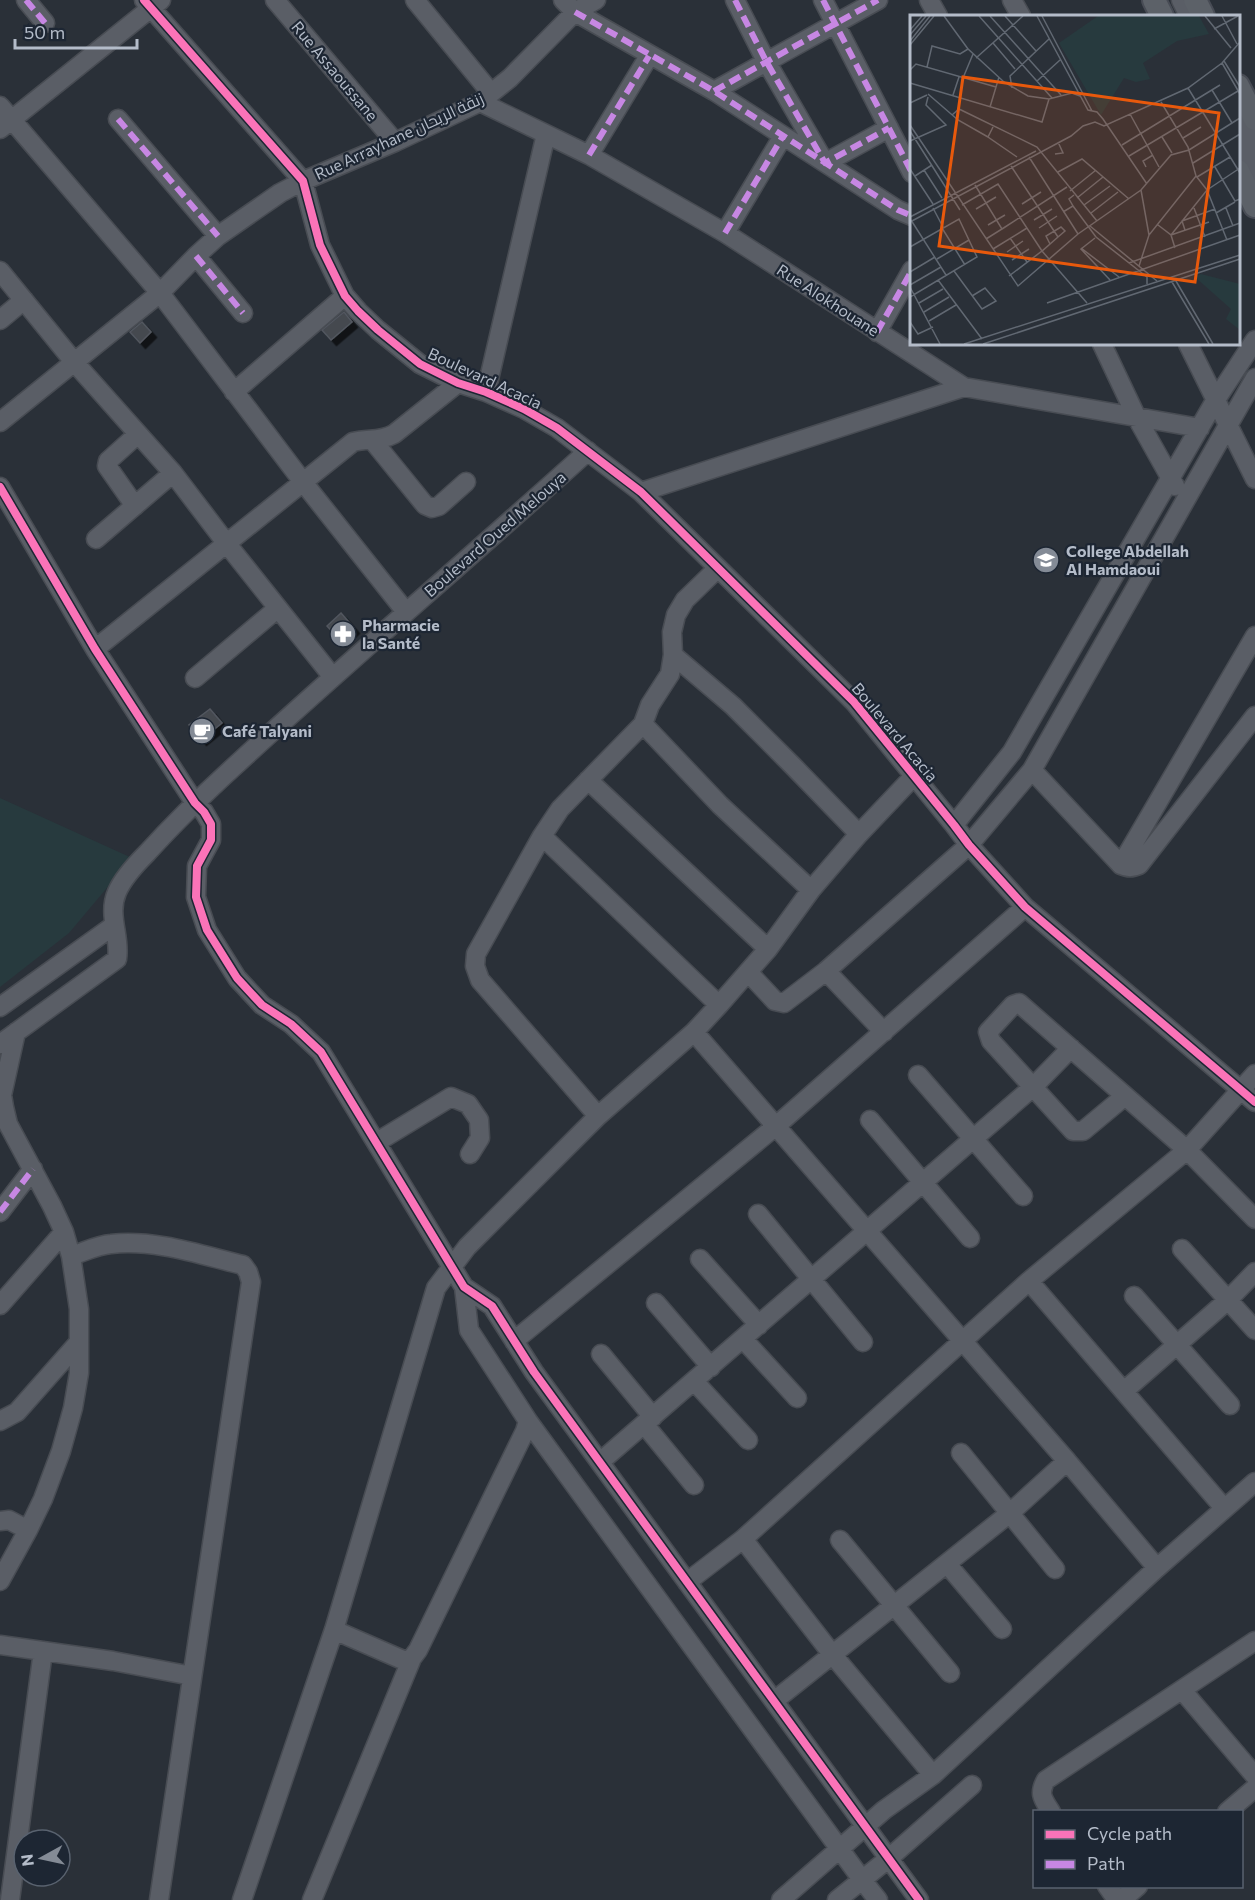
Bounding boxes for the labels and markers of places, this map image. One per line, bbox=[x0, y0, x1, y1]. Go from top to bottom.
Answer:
place label: College Abdellah Al Hamdaoui bbox=[1066, 541, 1189, 578]
school or university icon: College Abdellah Al Hamdaoui bbox=[1031, 545, 1061, 575]
place label: Pharmacie la Santé bbox=[362, 615, 440, 652]
pharmacy icon: Pharmacie la Santé bbox=[328, 619, 358, 649]
cafe icon: Café Talyani bbox=[187, 716, 217, 746]
place label: Café Talyani bbox=[222, 721, 312, 740]

